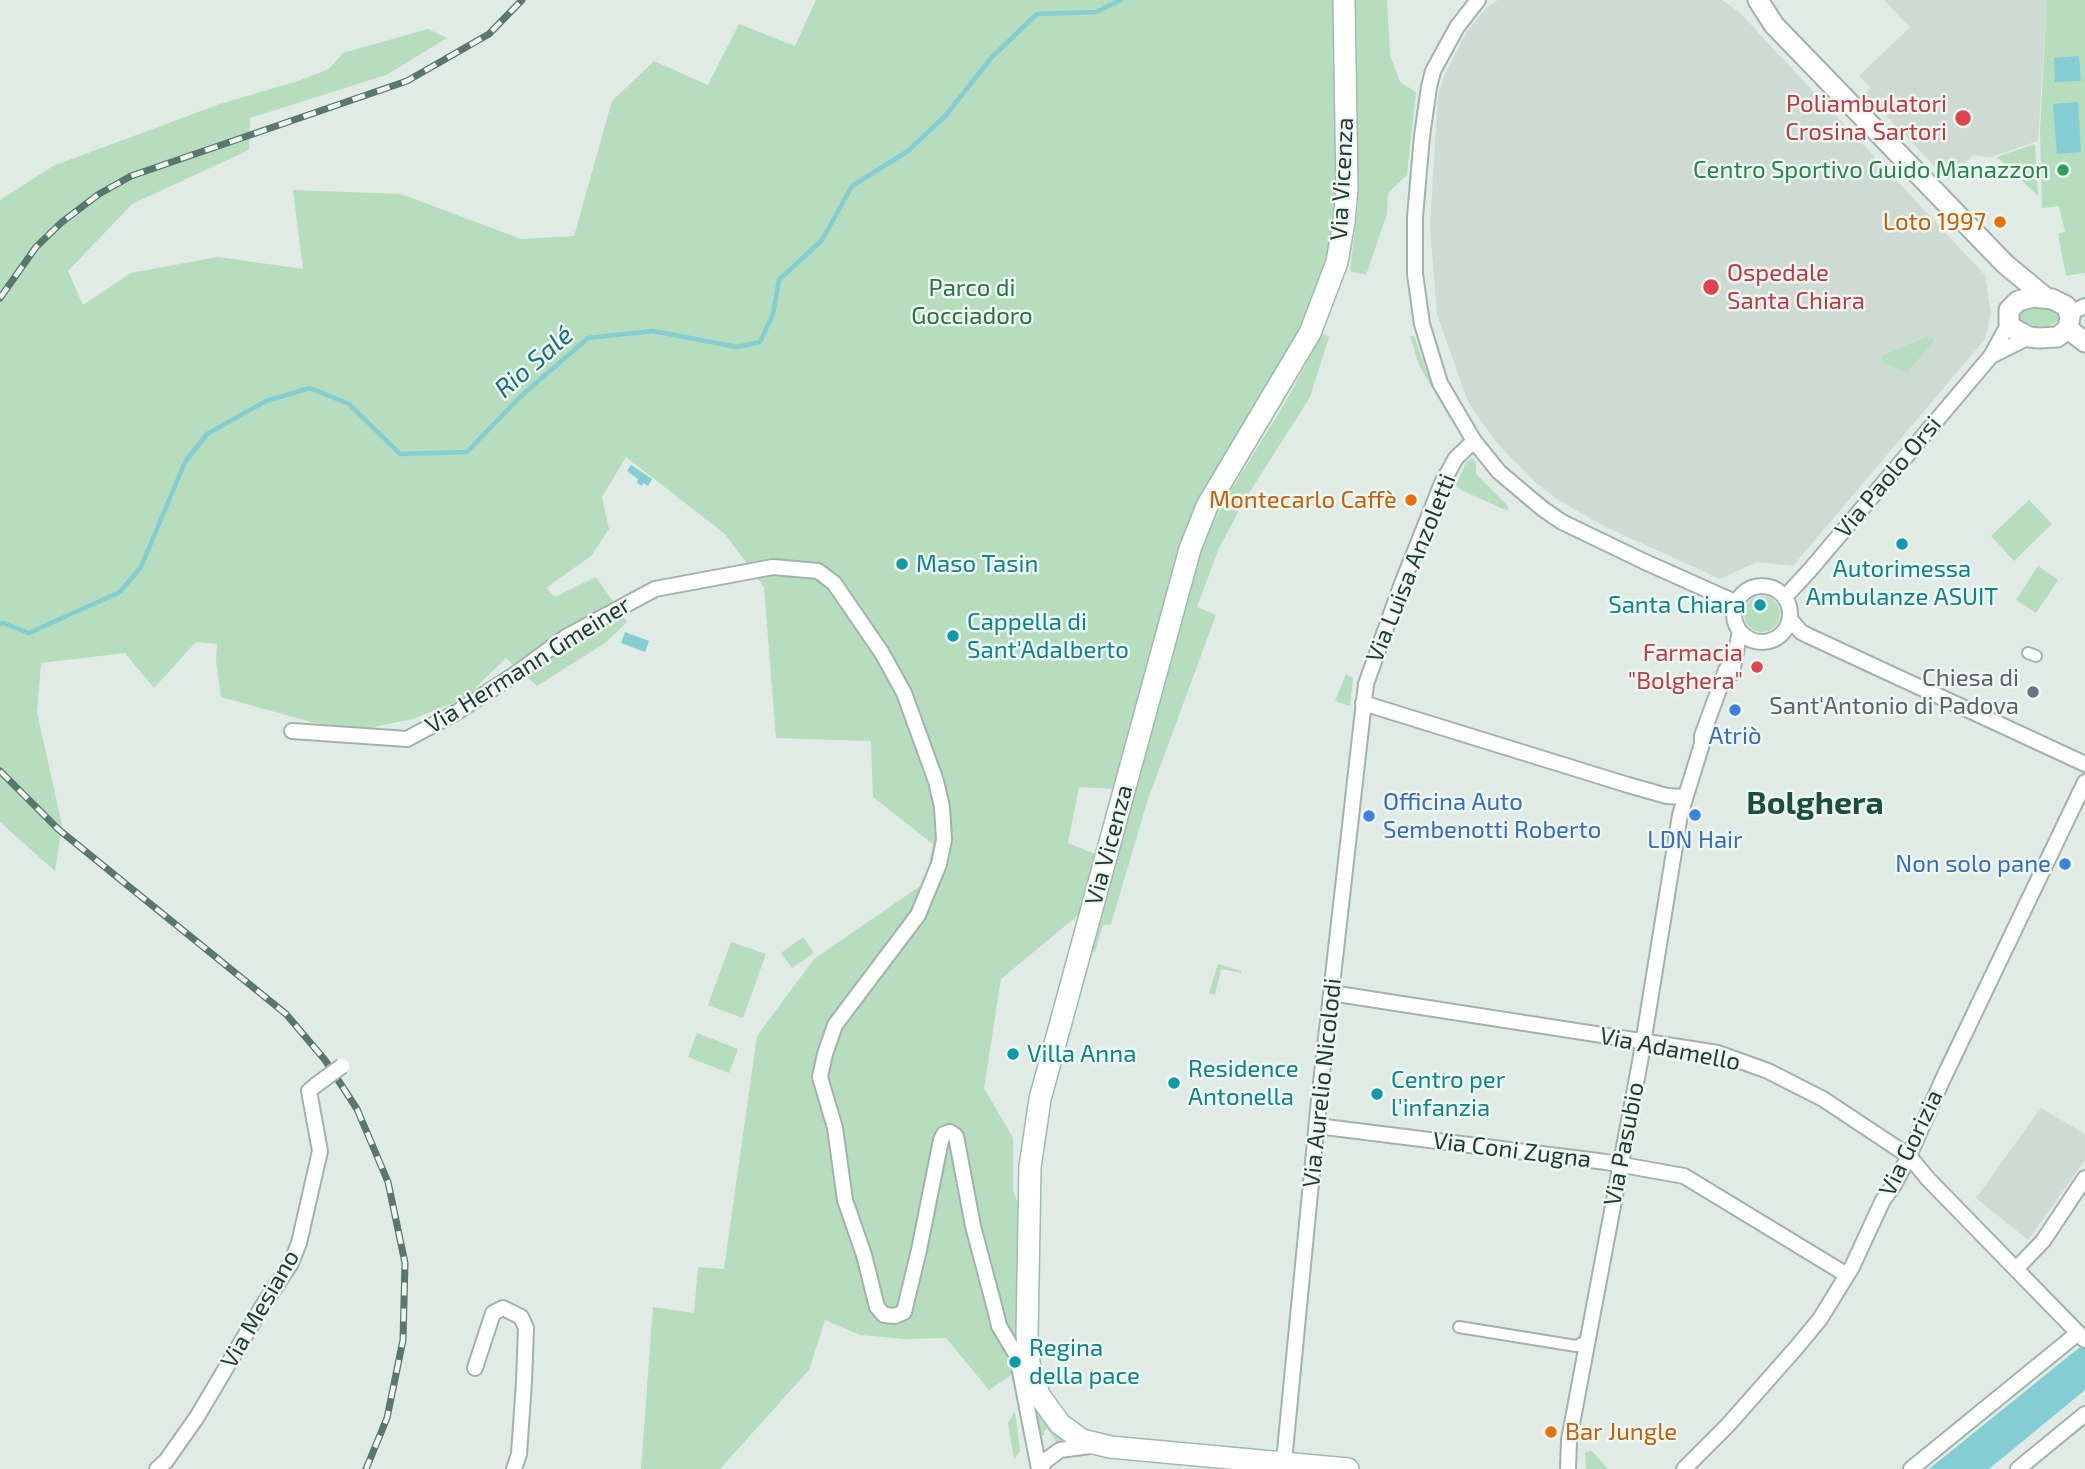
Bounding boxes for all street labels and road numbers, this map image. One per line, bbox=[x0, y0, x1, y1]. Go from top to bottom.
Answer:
street label: Via Vicenza bbox=[1324, 117, 1360, 241]
street label: Via Paolo Orsi bbox=[1829, 410, 1947, 544]
street label: Via Luisa Anzoletti bbox=[1360, 470, 1462, 666]
street label: Via Hermann Gmeiner bbox=[420, 590, 636, 740]
street label: Via Vicenza bbox=[1079, 782, 1139, 908]
street label: Via Aurelio Nicolodi bbox=[1297, 977, 1347, 1189]
street label: Via Adamello bbox=[1597, 1021, 1743, 1077]
street label: Via Pasubio bbox=[1598, 1080, 1650, 1208]
street label: Via Gorizia bbox=[1873, 1085, 1949, 1201]
street label: Via Coni Zugna bbox=[1431, 1126, 1593, 1174]
street label: Via Mesiano bbox=[215, 1245, 305, 1373]

